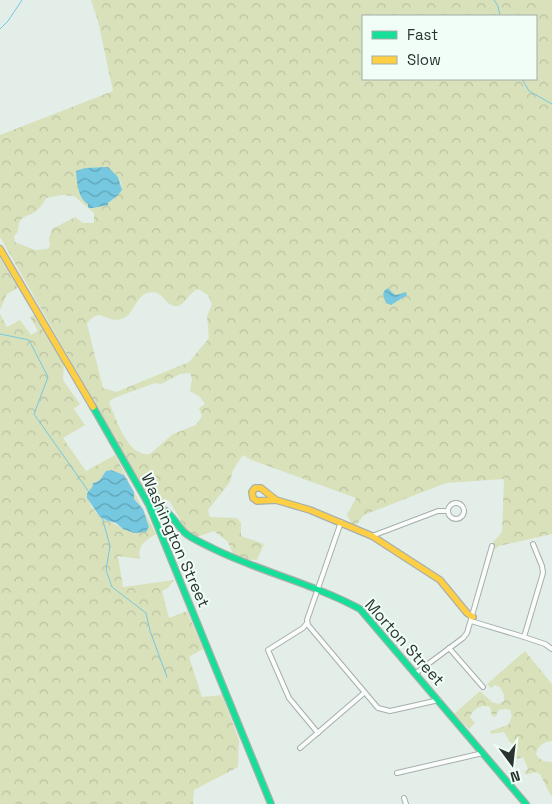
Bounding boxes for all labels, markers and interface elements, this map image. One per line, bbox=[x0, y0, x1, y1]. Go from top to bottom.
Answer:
legend bbox=[362, 15, 537, 80]
text: Fast bbox=[407, 25, 438, 44]
text: Slow bbox=[407, 50, 441, 69]
street label: Washington Street bbox=[136, 470, 215, 611]
street label: Morton Street bbox=[360, 595, 449, 690]
north arrow bbox=[487, 739, 537, 789]
text: N bbox=[508, 767, 522, 786]

